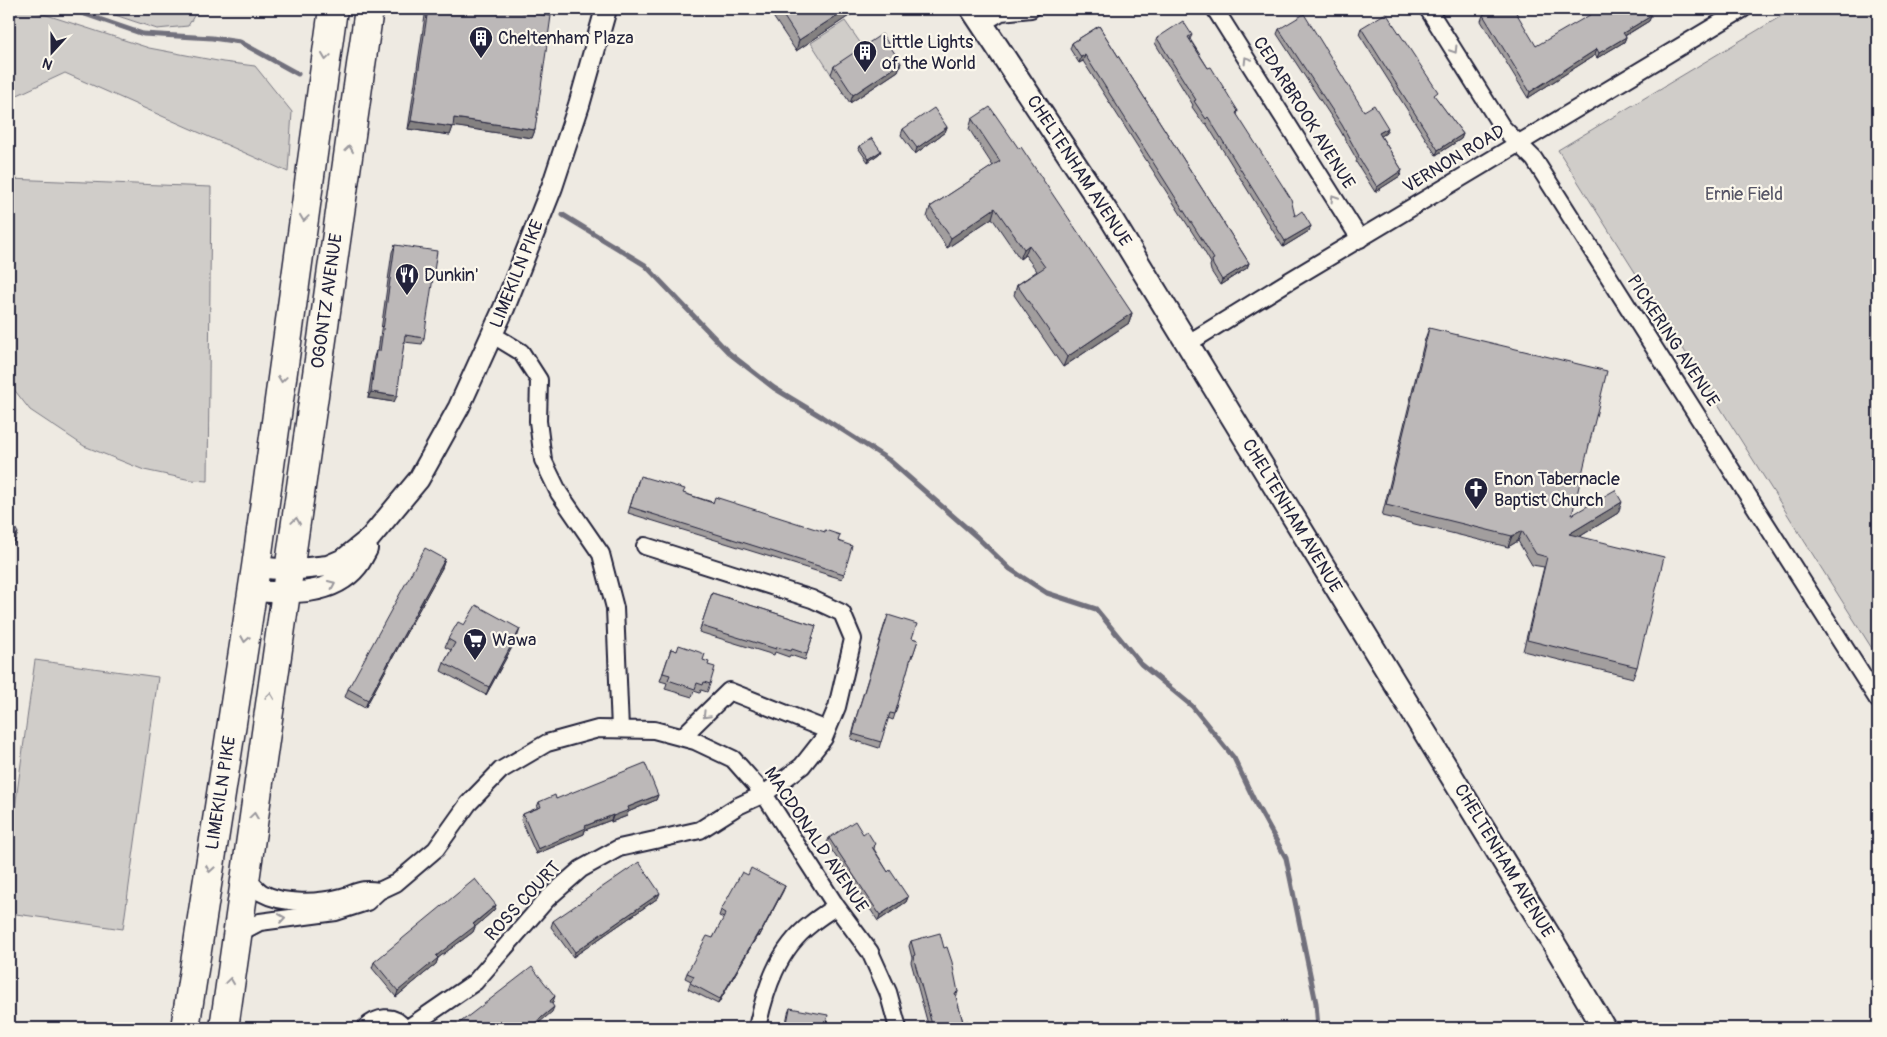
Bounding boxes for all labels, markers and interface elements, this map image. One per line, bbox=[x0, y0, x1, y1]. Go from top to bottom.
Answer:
building icon: Cheltenham Plaza bbox=[468, 25, 494, 59]
place label: Cheltenham Plaza bbox=[498, 27, 634, 50]
north arrow bbox=[28, 28, 78, 78]
place label: Little Lights of the World bbox=[882, 31, 976, 75]
street label: CEDARBROOK AVENUE bbox=[1248, 33, 1360, 193]
building icon: Little Lights of the World bbox=[852, 39, 878, 73]
one-way arrow bbox=[1447, 45, 1457, 54]
one-way arrow bbox=[322, 53, 332, 61]
text: N bbox=[40, 54, 55, 73]
one-way arrow bbox=[1244, 57, 1254, 66]
street label: CHELTENHAM AVENUE bbox=[1022, 91, 1136, 251]
street label: VERNON ROAD bbox=[1399, 120, 1509, 198]
one-way arrow bbox=[343, 144, 354, 152]
park label: Ernie Field bbox=[1705, 183, 1783, 206]
one-way arrow bbox=[1331, 194, 1340, 203]
one-way arrow bbox=[299, 214, 310, 222]
street label: LIMEKILN PIKE bbox=[485, 216, 549, 332]
street label: OGONTZ AVENUE bbox=[306, 232, 348, 370]
restaurant icon: Dunkin' bbox=[394, 262, 420, 296]
place label: Dunkin' bbox=[424, 264, 478, 287]
street label: PICKERING AVENUE bbox=[1622, 271, 1724, 411]
one-way arrow bbox=[277, 375, 288, 383]
street label: CHELTENHAM AVENUE bbox=[1237, 435, 1347, 597]
place label: Enon Tabernacle Baptist Church bbox=[1494, 468, 1620, 512]
church icon: Enon Tabernacle Baptist Church bbox=[1463, 476, 1489, 510]
one-way arrow bbox=[290, 517, 300, 526]
one-way arrow bbox=[327, 579, 336, 590]
supermarket icon: Wawa bbox=[462, 627, 488, 661]
place label: Wawa bbox=[492, 629, 536, 652]
one-way arrow bbox=[240, 635, 251, 643]
one-way arrow bbox=[265, 692, 275, 701]
one-way arrow bbox=[703, 709, 712, 718]
street label: LIMEKILN PIKE bbox=[201, 734, 241, 852]
street label: MACDONALD AVENUE bbox=[759, 763, 873, 917]
street label: CHELTENHAM AVENUE bbox=[1449, 780, 1559, 942]
one-way arrow bbox=[248, 812, 259, 820]
street label: ROSS COURT bbox=[480, 856, 566, 946]
one-way arrow bbox=[205, 865, 216, 873]
one-way arrow bbox=[278, 914, 287, 924]
one-way arrow bbox=[225, 977, 235, 985]

